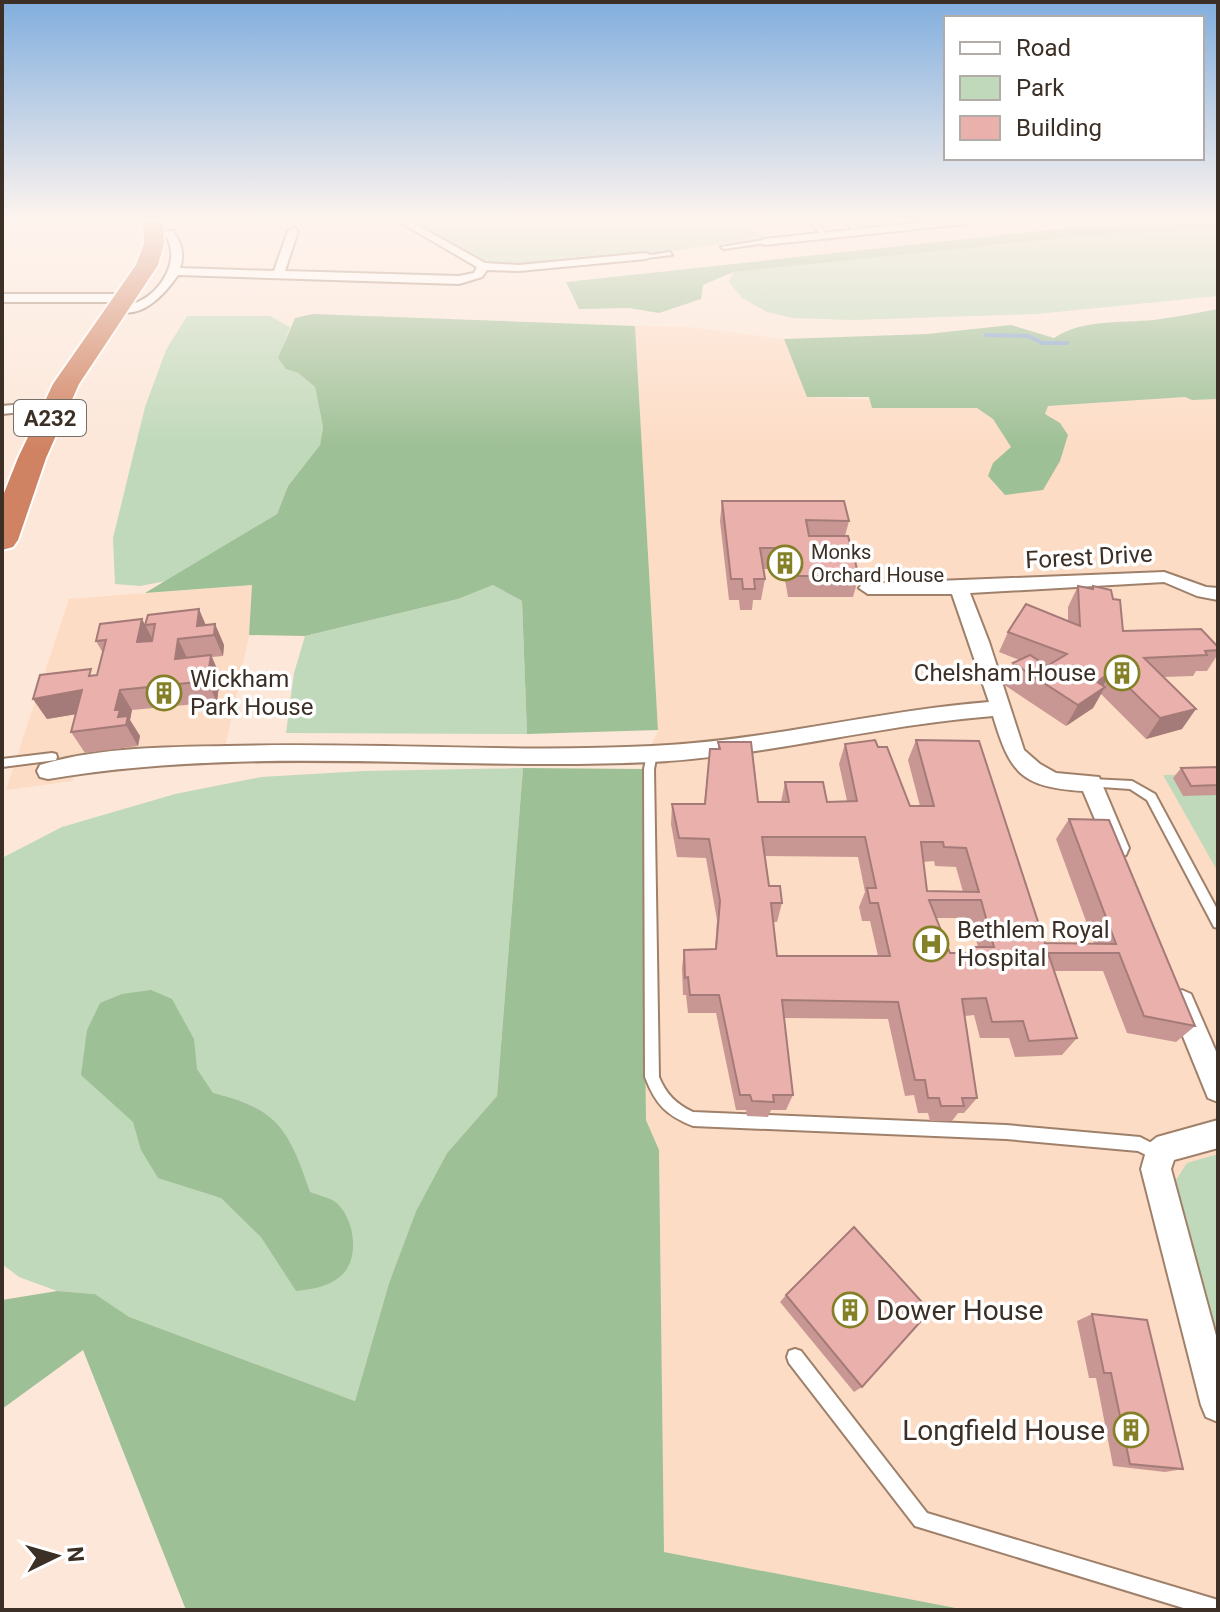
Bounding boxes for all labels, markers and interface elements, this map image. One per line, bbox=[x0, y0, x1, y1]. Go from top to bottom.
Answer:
legend bbox=[944, 16, 1204, 160]
text: Road bbox=[1016, 34, 1071, 62]
text: Park bbox=[1016, 74, 1065, 102]
text: Building bbox=[1016, 114, 1102, 142]
road number: A232 bbox=[14, 400, 86, 436]
place label: Monks Orchard House bbox=[811, 540, 944, 587]
street label: Forest Drive bbox=[1025, 540, 1153, 574]
building icon: Monks Orchard House bbox=[766, 544, 804, 582]
building icon: Chelsham House bbox=[1103, 654, 1141, 692]
place label: Chelsham House bbox=[914, 659, 1096, 687]
place label: Wickham Park House bbox=[190, 665, 313, 721]
building icon: Wickham Park House bbox=[145, 674, 183, 712]
place label: Bethlem Royal Hospital bbox=[957, 916, 1110, 972]
hospital icon: Bethlem Royal Hospital bbox=[912, 925, 950, 963]
building icon: Dower House bbox=[831, 1291, 869, 1329]
place label: Dower House bbox=[876, 1294, 1043, 1327]
building icon: Longfield House bbox=[1112, 1411, 1150, 1449]
place label: Longfield House bbox=[902, 1414, 1105, 1447]
north arrow bbox=[16, 1516, 96, 1596]
text: N bbox=[62, 1545, 89, 1563]

